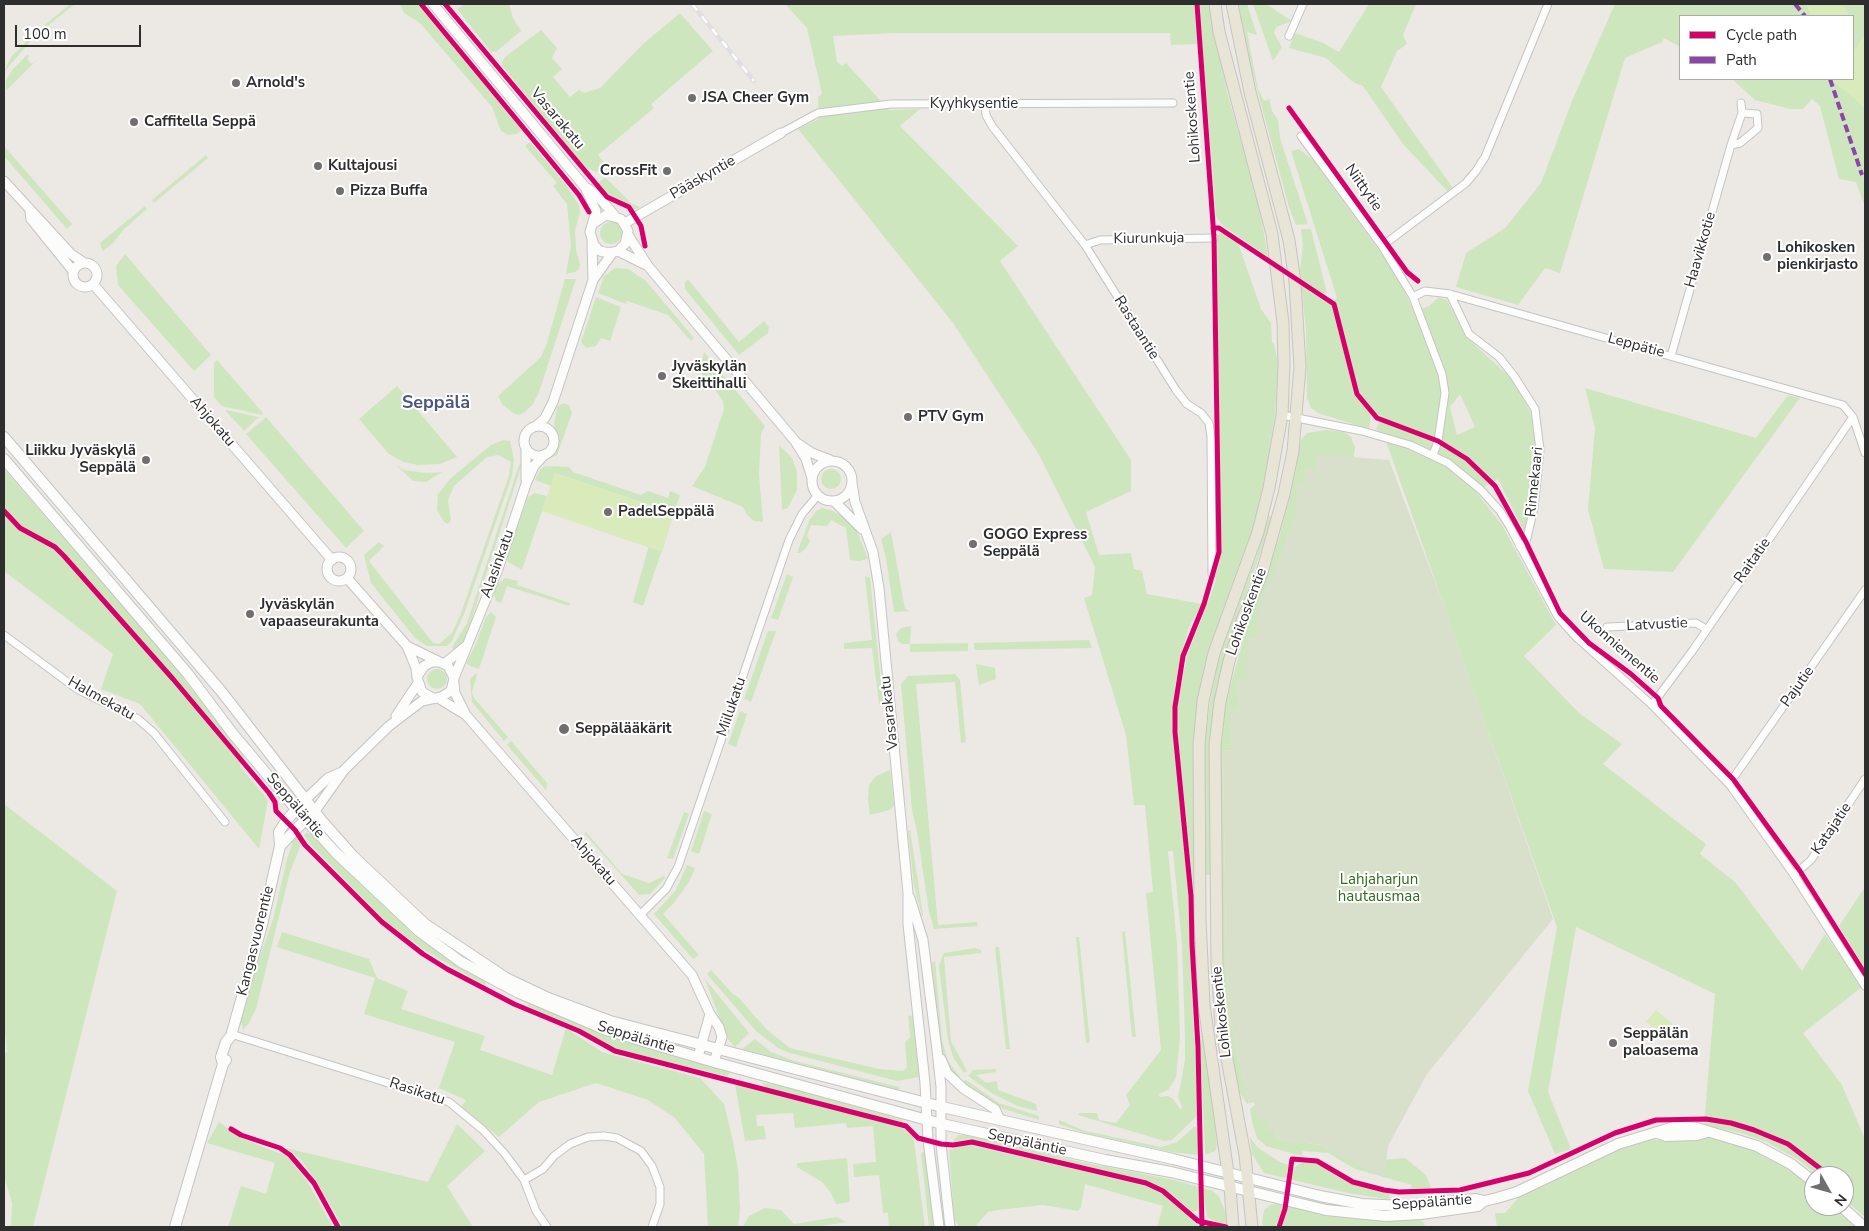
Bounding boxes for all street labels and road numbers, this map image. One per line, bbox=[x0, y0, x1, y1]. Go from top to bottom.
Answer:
street label: Lohikoskentie bbox=[1181, 71, 1205, 163]
street label: Vasarakatu bbox=[526, 85, 588, 153]
street label: Kyyhkysentie bbox=[930, 95, 1018, 113]
street label: Pääskyntie bbox=[667, 152, 739, 204]
street label: Niittytie bbox=[1340, 161, 1386, 215]
street label: Haavikkotie bbox=[1682, 210, 1720, 290]
street label: Kiurunkuja bbox=[1113, 229, 1185, 249]
street label: Rastaantie bbox=[1109, 293, 1163, 363]
street label: Leppätie bbox=[1606, 330, 1666, 362]
street label: Ahjokatu bbox=[185, 393, 239, 451]
street label: Rinnekaari bbox=[1522, 446, 1548, 518]
street label: Alasinkatu bbox=[477, 527, 519, 601]
street label: Raitatie bbox=[1731, 535, 1775, 587]
street label: Lohikoskentie bbox=[1223, 566, 1271, 658]
street label: Ukonniementie bbox=[1575, 608, 1663, 688]
street label: Latvustie bbox=[1626, 614, 1688, 636]
street label: Pajutie bbox=[1778, 663, 1818, 711]
street label: Halmekatu bbox=[64, 673, 138, 725]
street label: Miilukatu bbox=[713, 675, 751, 739]
street label: Vasarakatu bbox=[877, 675, 903, 751]
street label: Seppäläntie bbox=[262, 770, 328, 842]
street label: Katajatie bbox=[1808, 800, 1856, 858]
street label: Ahjokatu bbox=[566, 832, 620, 890]
street label: Kangasvuorentie bbox=[234, 884, 278, 998]
street label: Lohikoskentie bbox=[1208, 965, 1236, 1059]
street label: Seppäläntie bbox=[595, 1018, 677, 1058]
street label: Rasikatu bbox=[387, 1075, 447, 1109]
street label: Seppäläntie bbox=[986, 1126, 1068, 1160]
street label: Seppäläntie bbox=[1391, 1191, 1473, 1215]

